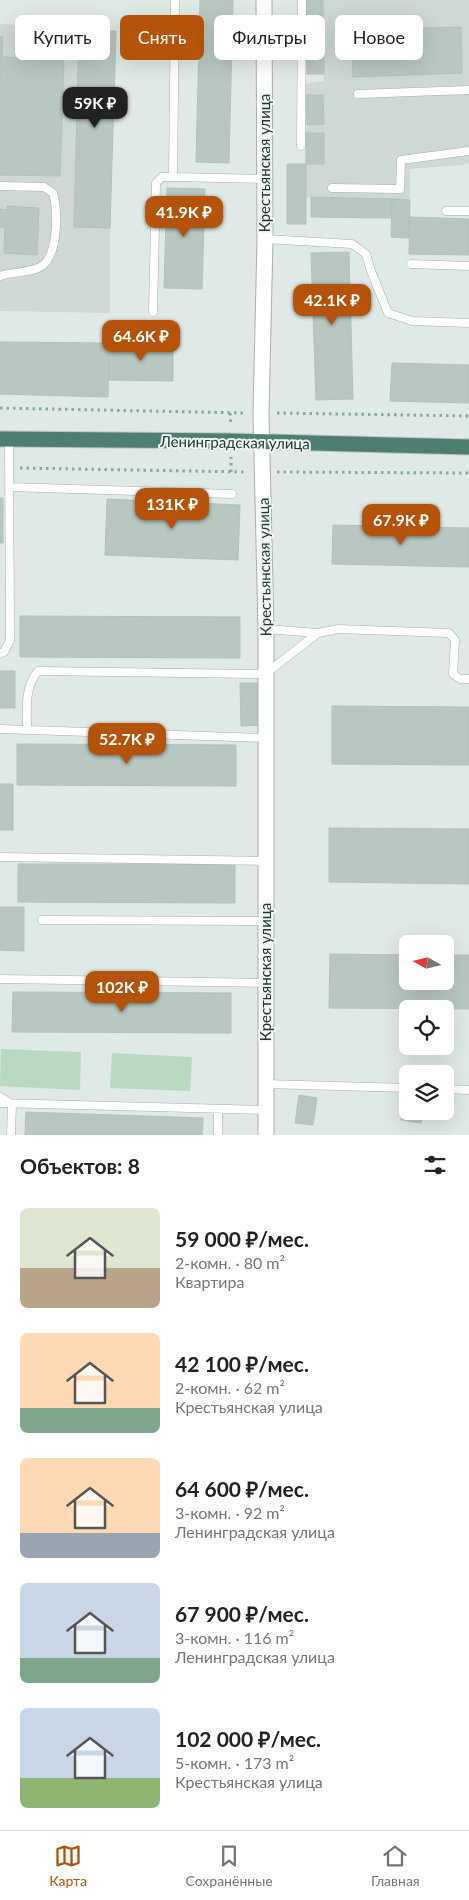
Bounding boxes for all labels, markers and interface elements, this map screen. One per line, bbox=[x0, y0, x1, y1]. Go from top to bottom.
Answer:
chip: Купить bbox=[15, 15, 110, 60]
chip: Снять bbox=[120, 15, 204, 60]
chip: Фильтры bbox=[214, 15, 325, 60]
chip: Новое bbox=[335, 15, 423, 60]
pin: 59K ₽ bbox=[60, 86, 130, 129]
text: 59K ₽ bbox=[74, 93, 116, 112]
street label: Крестьянская улица bbox=[255, 94, 273, 232]
pin: 41.9K ₽ bbox=[138, 196, 230, 238]
text: 41.9K ₽ bbox=[156, 202, 212, 221]
pin: 42.1K ₽ bbox=[286, 284, 378, 326]
text: 42.1K ₽ bbox=[304, 290, 360, 309]
pin: 64.6K ₽ bbox=[95, 320, 187, 362]
text: 64.6K ₽ bbox=[113, 326, 169, 345]
street label: Ленинградская улица bbox=[159, 432, 310, 452]
pin: 131K ₽ bbox=[131, 488, 213, 530]
text: 131K ₽ bbox=[146, 494, 198, 513]
street label: Крестьянская улица bbox=[254, 498, 274, 636]
pin: 67.9K ₽ bbox=[355, 504, 447, 546]
text: 67.9K ₽ bbox=[373, 510, 429, 529]
pin: 52.7K ₽ bbox=[81, 722, 173, 765]
text: 52.7K ₽ bbox=[99, 729, 155, 748]
street label: Крестьянская улица bbox=[256, 903, 274, 1041]
north arrow bbox=[399, 935, 454, 990]
map controls bbox=[399, 935, 454, 1120]
pin: 102K ₽ bbox=[81, 970, 163, 1013]
text: 102K ₽ bbox=[96, 977, 148, 996]
button: locate bbox=[399, 1000, 454, 1055]
button: layers bbox=[399, 1065, 454, 1120]
icon: filters bbox=[421, 1151, 449, 1179]
text: Объектов: 8 bbox=[20, 1153, 140, 1178]
text: 59 000 ₽/мес. bbox=[175, 1226, 309, 1251]
icon: home bbox=[60, 1228, 120, 1288]
text: 2-комн. · 80 m² bbox=[175, 1253, 285, 1272]
text: Квартира bbox=[175, 1272, 244, 1291]
text: 42 100 ₽/мес. bbox=[175, 1351, 309, 1376]
icon: home bbox=[60, 1353, 120, 1413]
text: 2-комн. · 62 m² bbox=[175, 1378, 285, 1397]
text: Крестьянская улица bbox=[175, 1397, 323, 1416]
text: 64 600 ₽/мес. bbox=[175, 1476, 309, 1501]
icon: home bbox=[60, 1478, 120, 1538]
text: 3-комн. · 92 m² bbox=[175, 1503, 285, 1522]
text: Ленинградская улица bbox=[175, 1522, 335, 1541]
text: 67 900 ₽/мес. bbox=[175, 1601, 309, 1626]
icon: home bbox=[60, 1603, 120, 1663]
text: 3-комн. · 116 m² bbox=[175, 1628, 294, 1647]
text: Ленинградская улица bbox=[175, 1647, 335, 1666]
text: 102 000 ₽/мес. bbox=[175, 1726, 321, 1751]
icon: home bbox=[60, 1728, 120, 1788]
text: 5-комн. · 173 m² bbox=[175, 1753, 294, 1772]
text: Крестьянская улица bbox=[175, 1772, 323, 1791]
tab: Карта bbox=[49, 1842, 87, 1889]
tab: Сохранённые bbox=[186, 1842, 273, 1889]
tab: Главная bbox=[371, 1842, 420, 1889]

